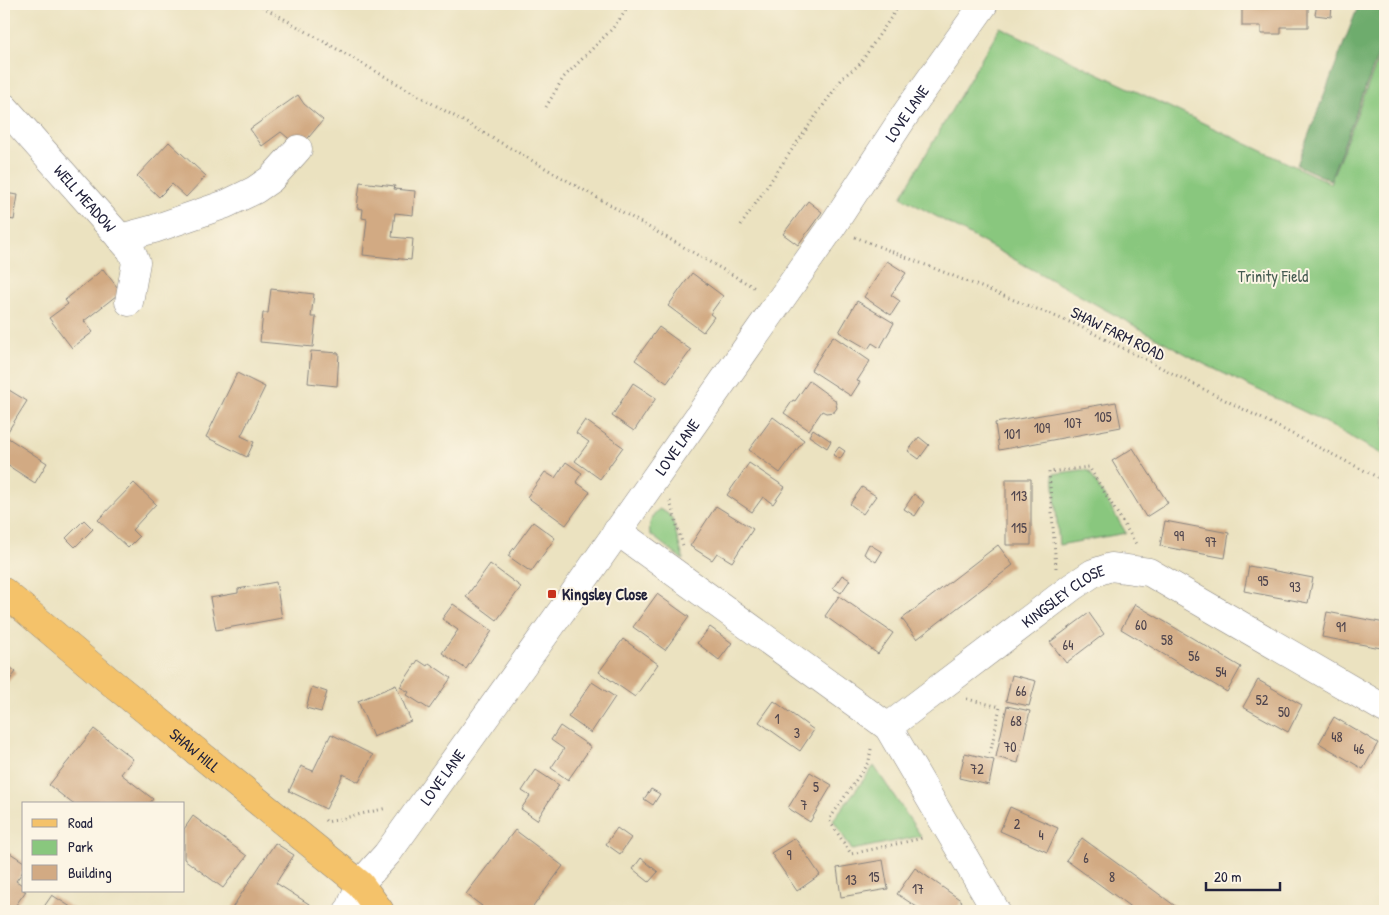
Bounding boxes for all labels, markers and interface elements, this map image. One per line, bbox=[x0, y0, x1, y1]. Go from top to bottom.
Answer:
street label: LOVE LANE bbox=[880, 81, 934, 146]
street label: WELL MEADOW bbox=[49, 160, 121, 237]
park label: Trinity Field bbox=[1238, 265, 1308, 287]
street label: SHAW FARM ROAD bbox=[1067, 301, 1169, 365]
house number: 105 bbox=[1094, 407, 1112, 426]
house number: 107 bbox=[1064, 413, 1082, 432]
street label: LOVE LANE bbox=[650, 414, 704, 479]
house number: 109 bbox=[1034, 418, 1050, 437]
house number: 101 bbox=[1004, 424, 1020, 443]
house number: 113 bbox=[1011, 486, 1027, 505]
house number: 115 bbox=[1011, 518, 1027, 537]
house number: 99 bbox=[1174, 526, 1184, 545]
house number: 97 bbox=[1205, 532, 1217, 551]
street label: KINGSLEY CLOSE bbox=[1017, 559, 1107, 633]
house number: 95 bbox=[1257, 571, 1269, 590]
house number: 93 bbox=[1289, 577, 1301, 596]
place label: Kingsley Close bbox=[562, 583, 648, 606]
marker: Kingsley Close bbox=[546, 588, 558, 600]
house number: 60 bbox=[1135, 615, 1147, 634]
house number: 91 bbox=[1336, 617, 1346, 636]
house number: 58 bbox=[1161, 630, 1173, 649]
house number: 64 bbox=[1063, 635, 1073, 654]
house number: 56 bbox=[1188, 646, 1200, 665]
house number: 54 bbox=[1215, 662, 1227, 681]
house number: 66 bbox=[1015, 681, 1027, 700]
house number: 52 bbox=[1256, 690, 1269, 709]
house number: 50 bbox=[1278, 702, 1290, 721]
house number: 1 bbox=[774, 709, 780, 728]
house number: 68 bbox=[1010, 711, 1022, 730]
street label: SHAW HILL bbox=[165, 723, 225, 777]
house number: 3 bbox=[794, 723, 800, 742]
house number: 48 bbox=[1331, 727, 1343, 746]
house number: 70 bbox=[1003, 737, 1017, 756]
house number: 46 bbox=[1354, 739, 1365, 758]
street label: LOVE LANE bbox=[415, 745, 470, 809]
house number: 72 bbox=[970, 759, 984, 778]
house number: 5 bbox=[813, 777, 819, 796]
house number: 7 bbox=[801, 795, 808, 814]
legend bbox=[22, 802, 185, 892]
text: Road bbox=[68, 812, 93, 833]
house number: 2 bbox=[1014, 814, 1021, 833]
house number: 4 bbox=[1038, 825, 1044, 844]
text: Park bbox=[68, 836, 93, 857]
house number: 9 bbox=[786, 845, 792, 864]
house number: 6 bbox=[1083, 848, 1089, 867]
scale bar bbox=[1206, 860, 1280, 892]
text: Building bbox=[68, 862, 112, 883]
text: 20 m bbox=[1214, 866, 1241, 887]
house number: 15 bbox=[868, 867, 880, 886]
house number: 8 bbox=[1109, 867, 1115, 886]
house number: 13 bbox=[845, 870, 857, 889]
house number: 17 bbox=[912, 879, 924, 898]

